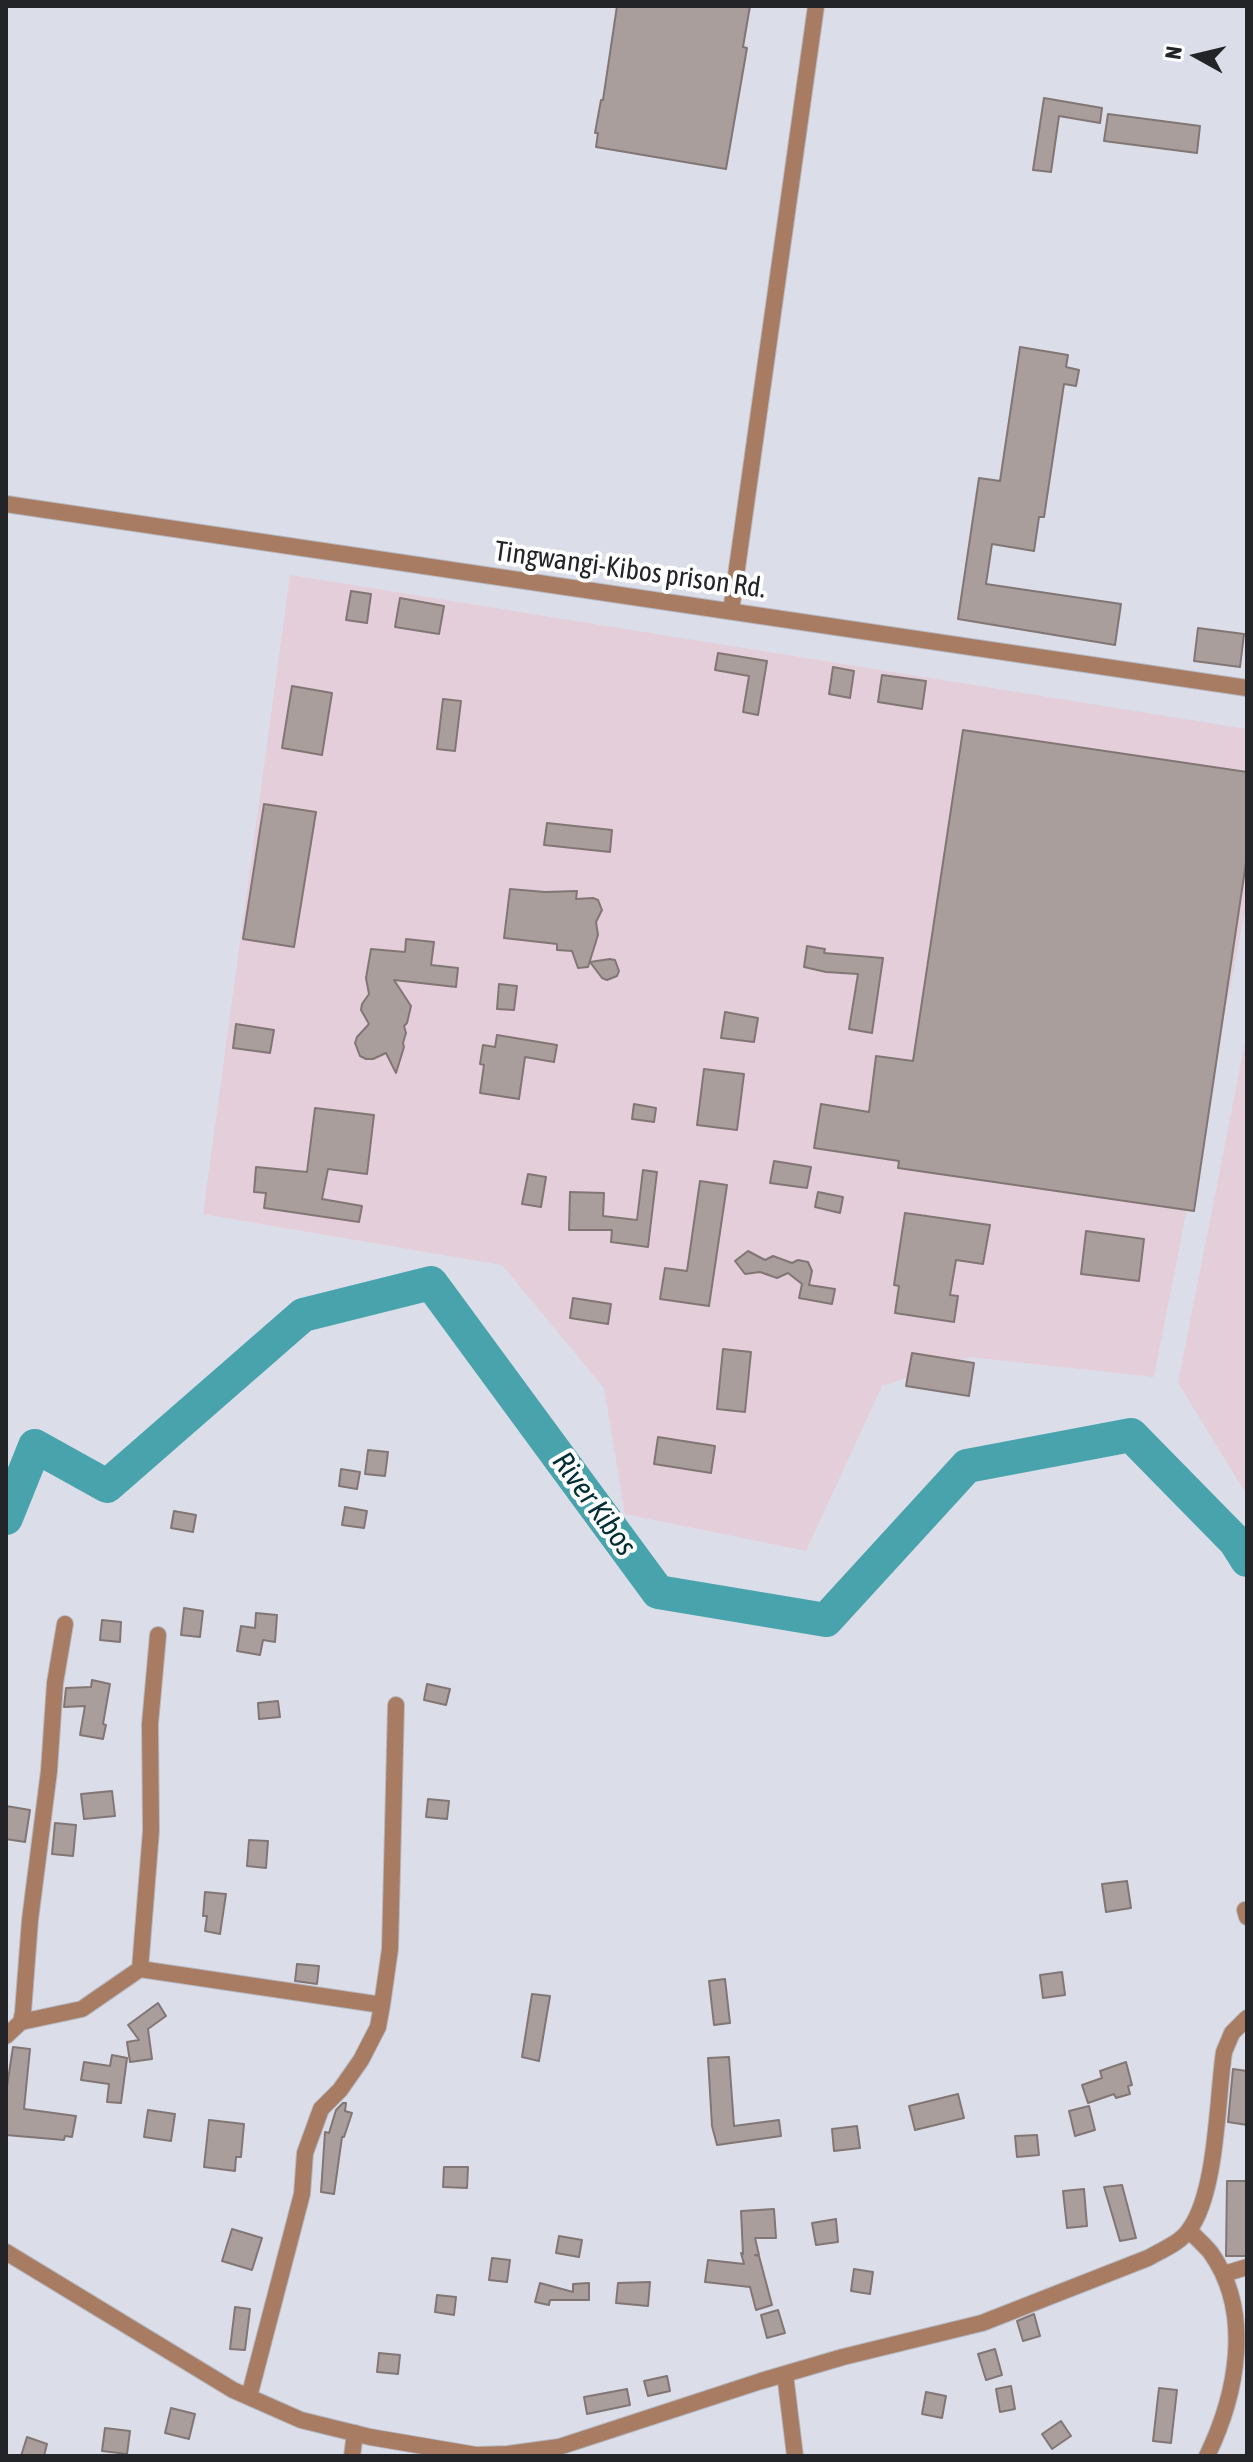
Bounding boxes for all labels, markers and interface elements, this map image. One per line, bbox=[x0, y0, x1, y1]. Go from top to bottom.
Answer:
north arrow bbox=[1157, 16, 1237, 96]
text: N bbox=[1159, 44, 1187, 61]
street label: Tingwangi-Kibos prison Rd. bbox=[492, 534, 768, 606]
water label: River Kibos bbox=[544, 1445, 644, 1563]

